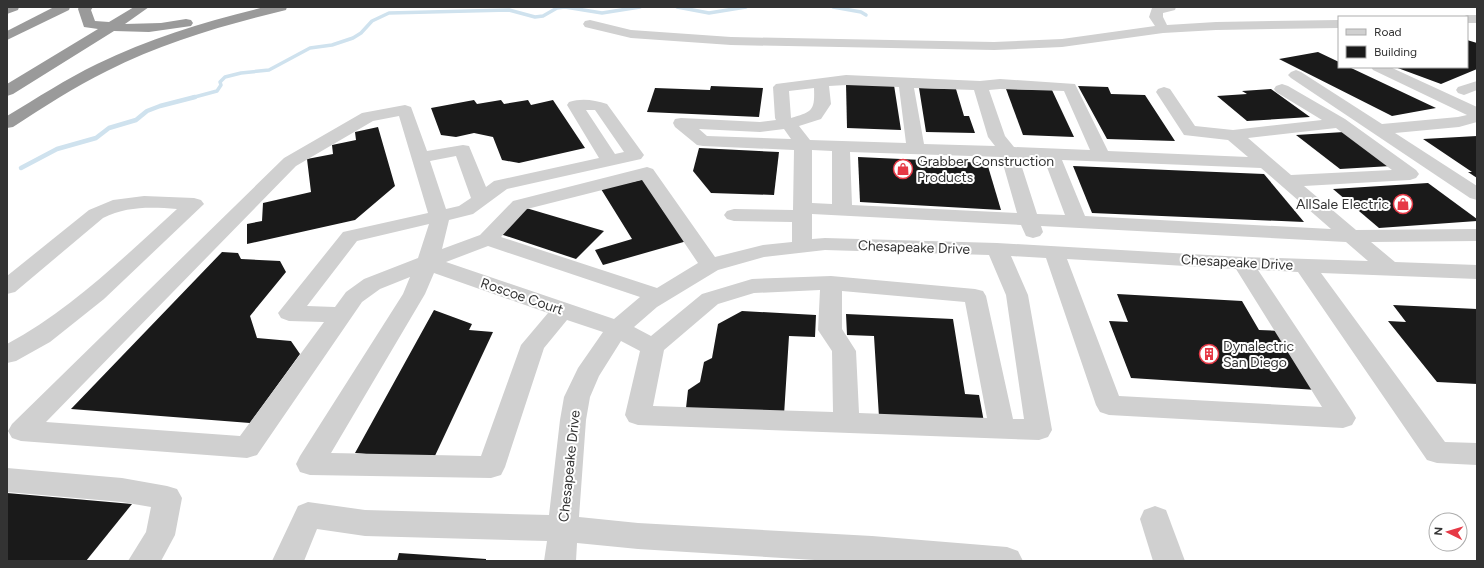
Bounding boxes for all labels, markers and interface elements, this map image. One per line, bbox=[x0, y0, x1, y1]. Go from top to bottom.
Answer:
legend bbox=[1338, 16, 1468, 68]
text: Road bbox=[1374, 25, 1402, 39]
text: Building bbox=[1374, 45, 1417, 59]
place label: Grabber Construction Products bbox=[917, 153, 1054, 186]
shop icon: Grabber Construction Products bbox=[892, 158, 914, 180]
shop icon: AllSale Electric bbox=[1392, 193, 1414, 215]
place label: AllSale Electric bbox=[1296, 196, 1389, 213]
street label: Chesapeake Drive bbox=[858, 237, 971, 258]
street label: Chesapeake Drive bbox=[1180, 251, 1294, 274]
street label: Roscoe Court bbox=[478, 274, 565, 319]
place label: Dynalectric San Diego bbox=[1223, 338, 1295, 371]
building icon: Dynalectric San Diego bbox=[1198, 343, 1220, 365]
street label: Chesapeake Drive bbox=[555, 409, 584, 523]
north arrow bbox=[1428, 512, 1468, 552]
text: N bbox=[1432, 526, 1445, 536]

